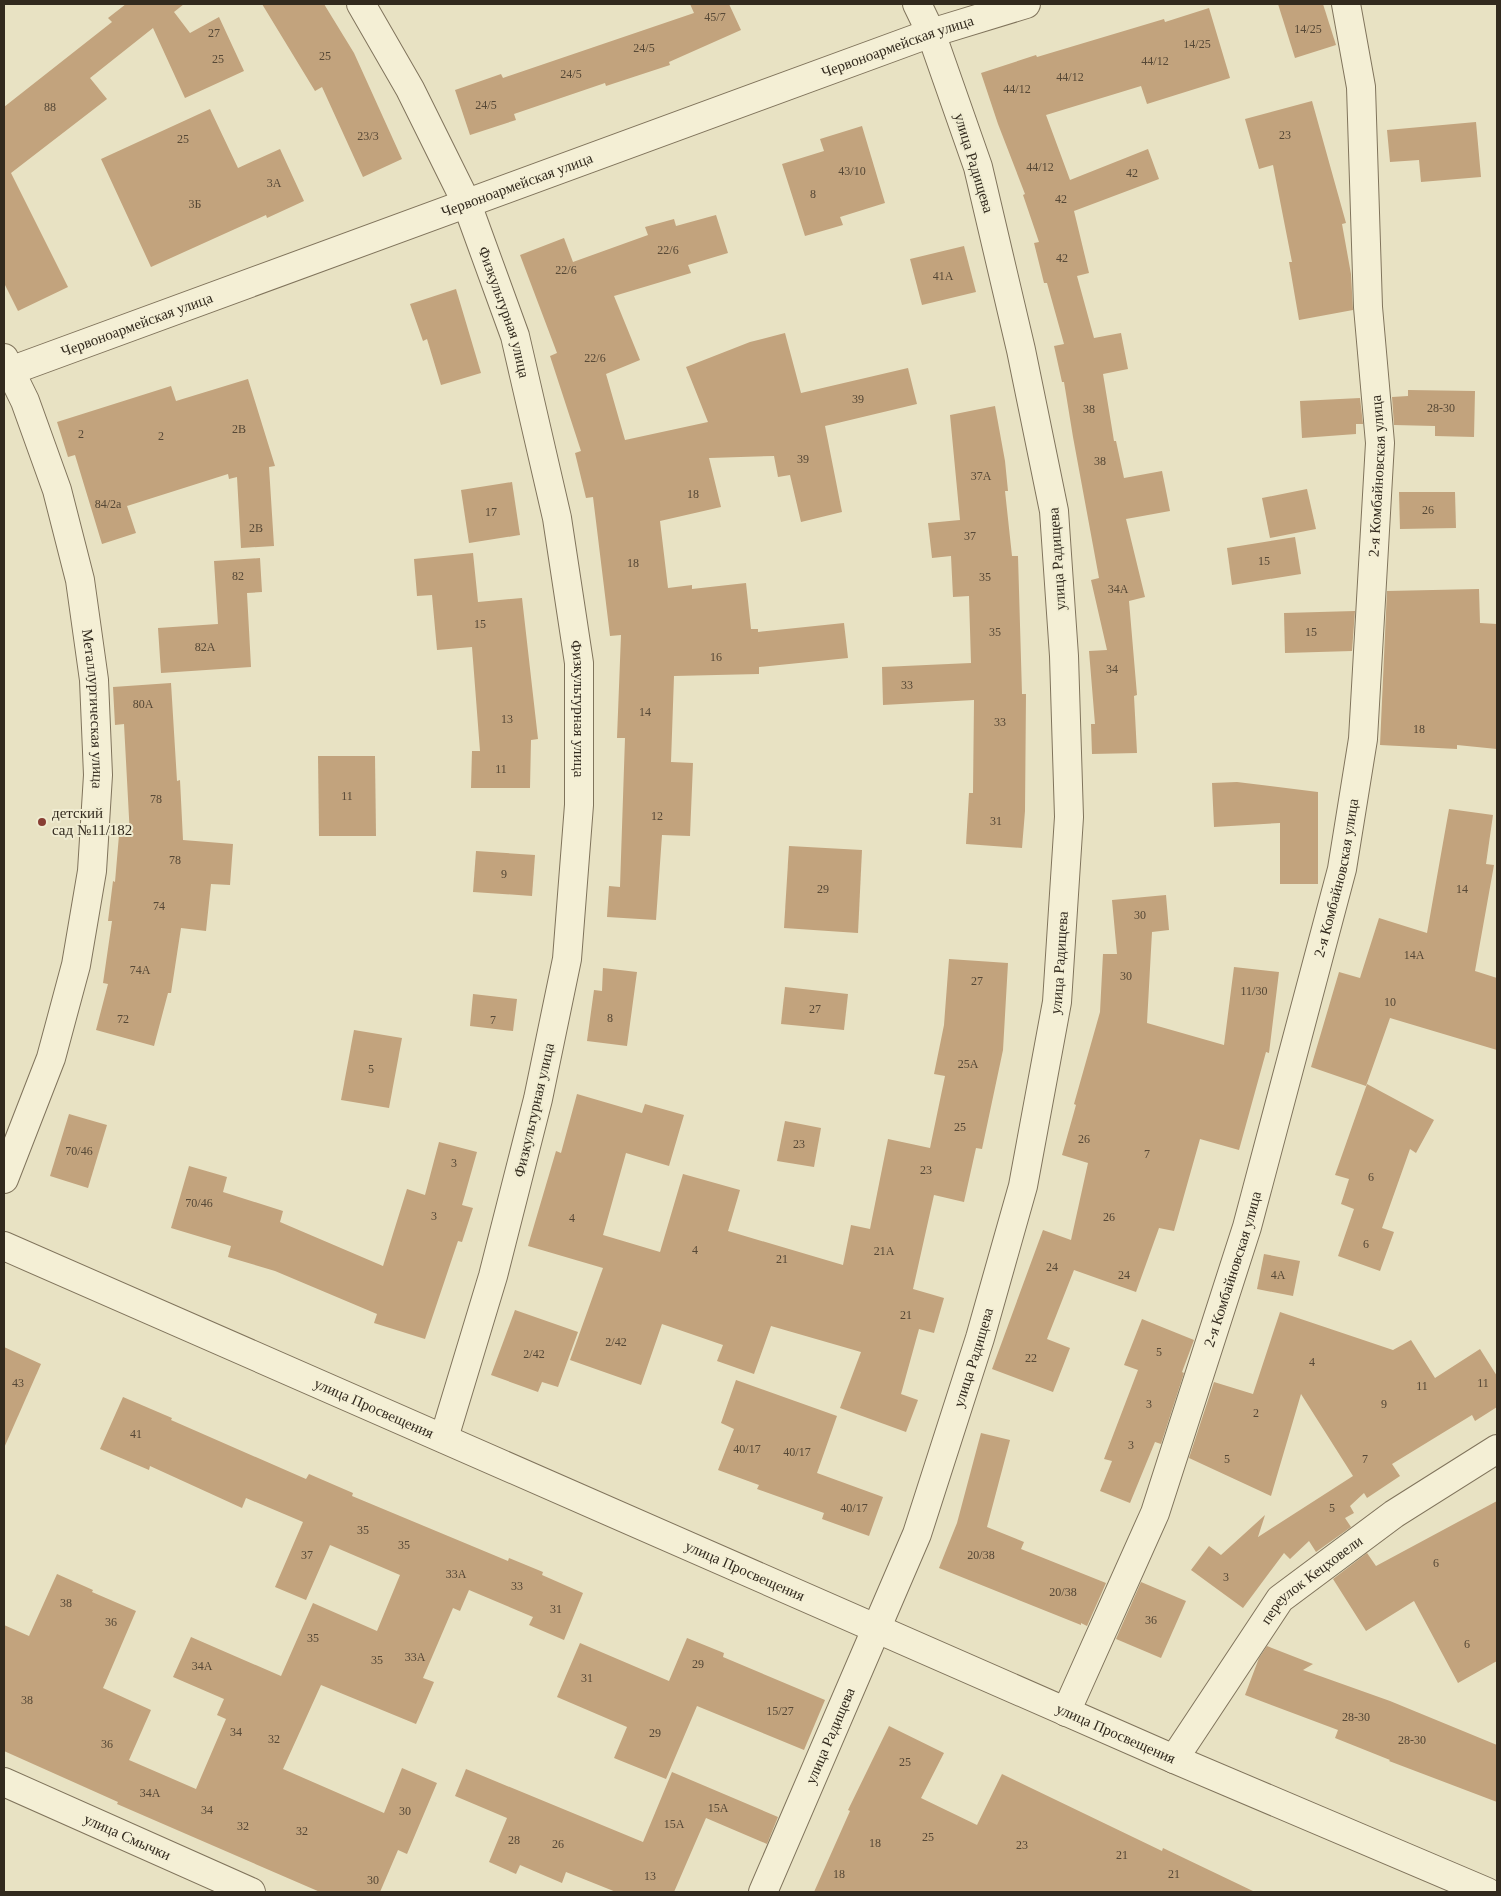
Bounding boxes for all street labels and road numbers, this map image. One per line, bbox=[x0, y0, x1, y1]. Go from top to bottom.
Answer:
street label: Червоноармейская улица bbox=[819, 12, 976, 81]
street label: улица Радищева bbox=[951, 111, 997, 215]
street label: Червоноармейская улица bbox=[439, 150, 595, 220]
street label: Физкультурная улица bbox=[475, 244, 532, 380]
street label: Червоноармейская улица bbox=[59, 289, 215, 360]
street label: 2-я Комбайновская улица bbox=[1365, 394, 1388, 557]
street label: улица Радищева bbox=[1045, 507, 1069, 611]
street label: Металлургическая улица bbox=[79, 628, 106, 790]
street label: Физкультурная улица bbox=[568, 639, 587, 778]
street label: 2-я Комбайновская улица bbox=[1311, 797, 1361, 959]
street label: улица Радищева bbox=[1047, 910, 1071, 1016]
street label: Физкультурная улица bbox=[511, 1041, 557, 1179]
street label: 2-я Комбайновская улица bbox=[1201, 1189, 1264, 1349]
street label: улица Радищева bbox=[950, 1306, 996, 1409]
street label: улица Просвещения bbox=[312, 1375, 436, 1441]
street label: переулок Кецховели bbox=[1258, 1532, 1365, 1627]
street label: улица Просвещения bbox=[683, 1538, 807, 1604]
street label: улица Радищева bbox=[802, 1685, 858, 1786]
street label: улица Просвещения bbox=[1054, 1700, 1178, 1767]
street label: улица Смычки bbox=[81, 1811, 173, 1863]

